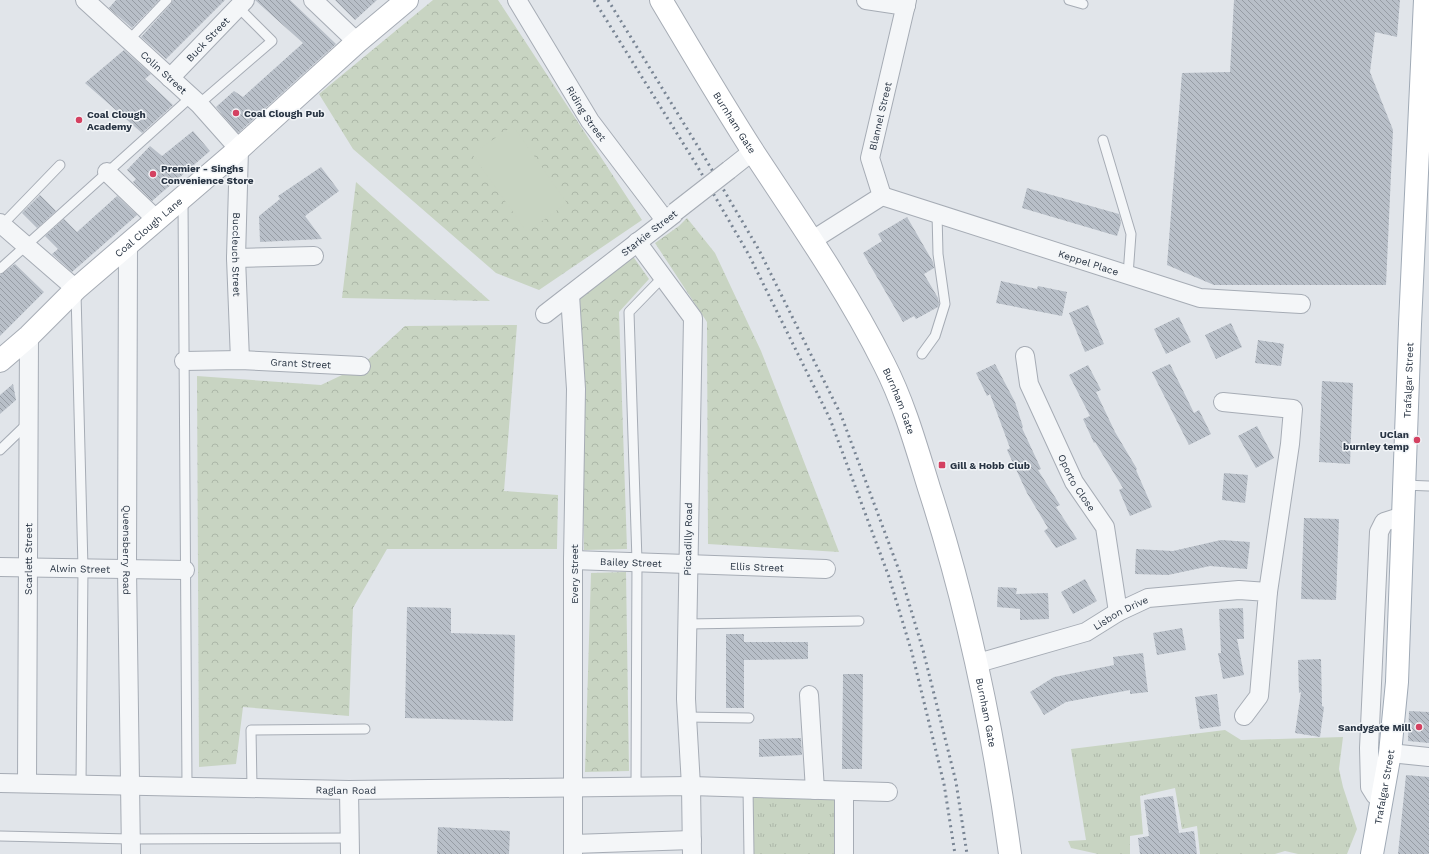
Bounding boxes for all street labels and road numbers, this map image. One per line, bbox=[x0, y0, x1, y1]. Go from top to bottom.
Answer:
street label: Buck Street bbox=[184, 14, 232, 64]
street label: Colin Street bbox=[139, 48, 190, 96]
street label: Blannel Street bbox=[867, 80, 893, 151]
street label: Riding Street bbox=[565, 84, 609, 144]
street label: Burnham Gate bbox=[712, 90, 758, 155]
street label: Coal Clough Lane bbox=[112, 195, 184, 259]
street label: Starkie Street bbox=[619, 207, 680, 258]
street label: Buccleuch Street bbox=[230, 212, 243, 298]
street label: Keppel Place bbox=[1057, 247, 1120, 277]
street label: Trafalgar Street bbox=[1401, 341, 1415, 418]
street label: Grant Street bbox=[270, 356, 332, 370]
street label: Burnham Gate bbox=[881, 366, 917, 436]
street label: Oporto Close bbox=[1056, 452, 1098, 513]
street label: Piccadilly Road bbox=[682, 502, 694, 576]
street label: Queensberry Road bbox=[121, 505, 133, 595]
street label: Scarlett Street bbox=[22, 522, 34, 595]
street label: Every Street bbox=[569, 543, 580, 604]
street label: Bailey Street bbox=[600, 555, 663, 569]
street label: Ellis Street bbox=[730, 560, 785, 573]
street label: Alwin Street bbox=[50, 562, 111, 574]
street label: Lisbon Drive bbox=[1091, 593, 1150, 632]
street label: Burnham Gate bbox=[974, 677, 999, 748]
street label: Trafalgar Street bbox=[1372, 748, 1396, 825]
street label: Raglan Road bbox=[316, 784, 376, 796]

